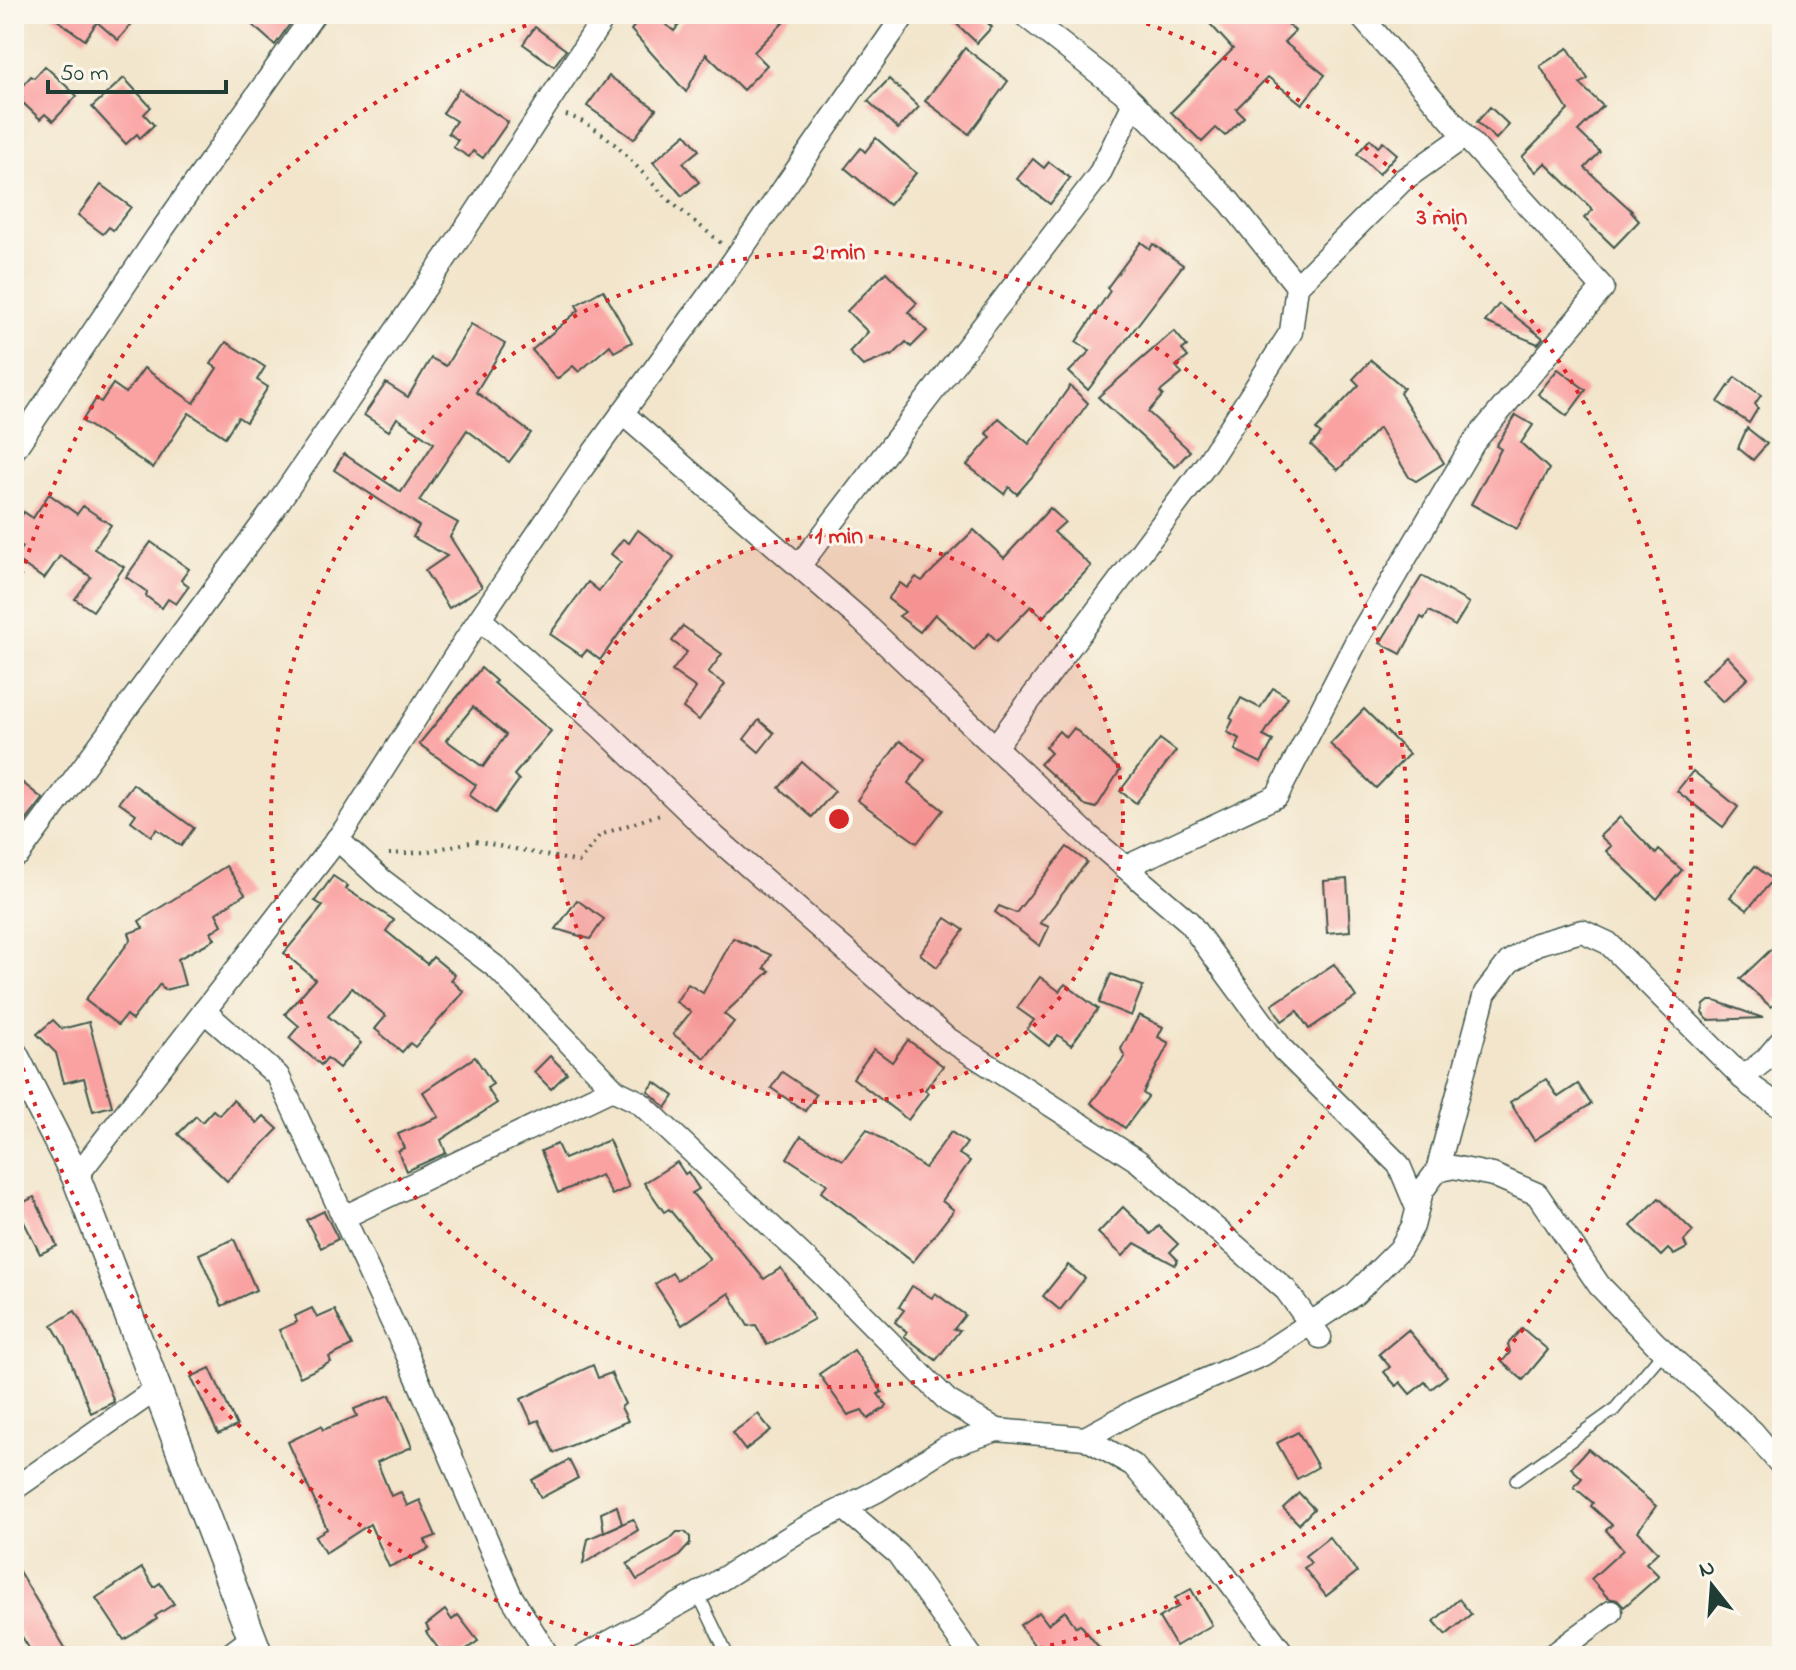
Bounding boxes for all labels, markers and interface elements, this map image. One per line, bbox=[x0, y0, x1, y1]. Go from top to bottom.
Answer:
scale bar bbox=[48, 44, 226, 94]
text: 50 m bbox=[60, 57, 109, 92]
text: 3 min bbox=[1416, 201, 1468, 236]
text: 2 min bbox=[812, 236, 866, 271]
text: 1 min bbox=[815, 520, 863, 555]
centre of rings bbox=[825, 805, 853, 833]
north arrow bbox=[1672, 1546, 1752, 1626]
text: N bbox=[1695, 1552, 1719, 1587]

